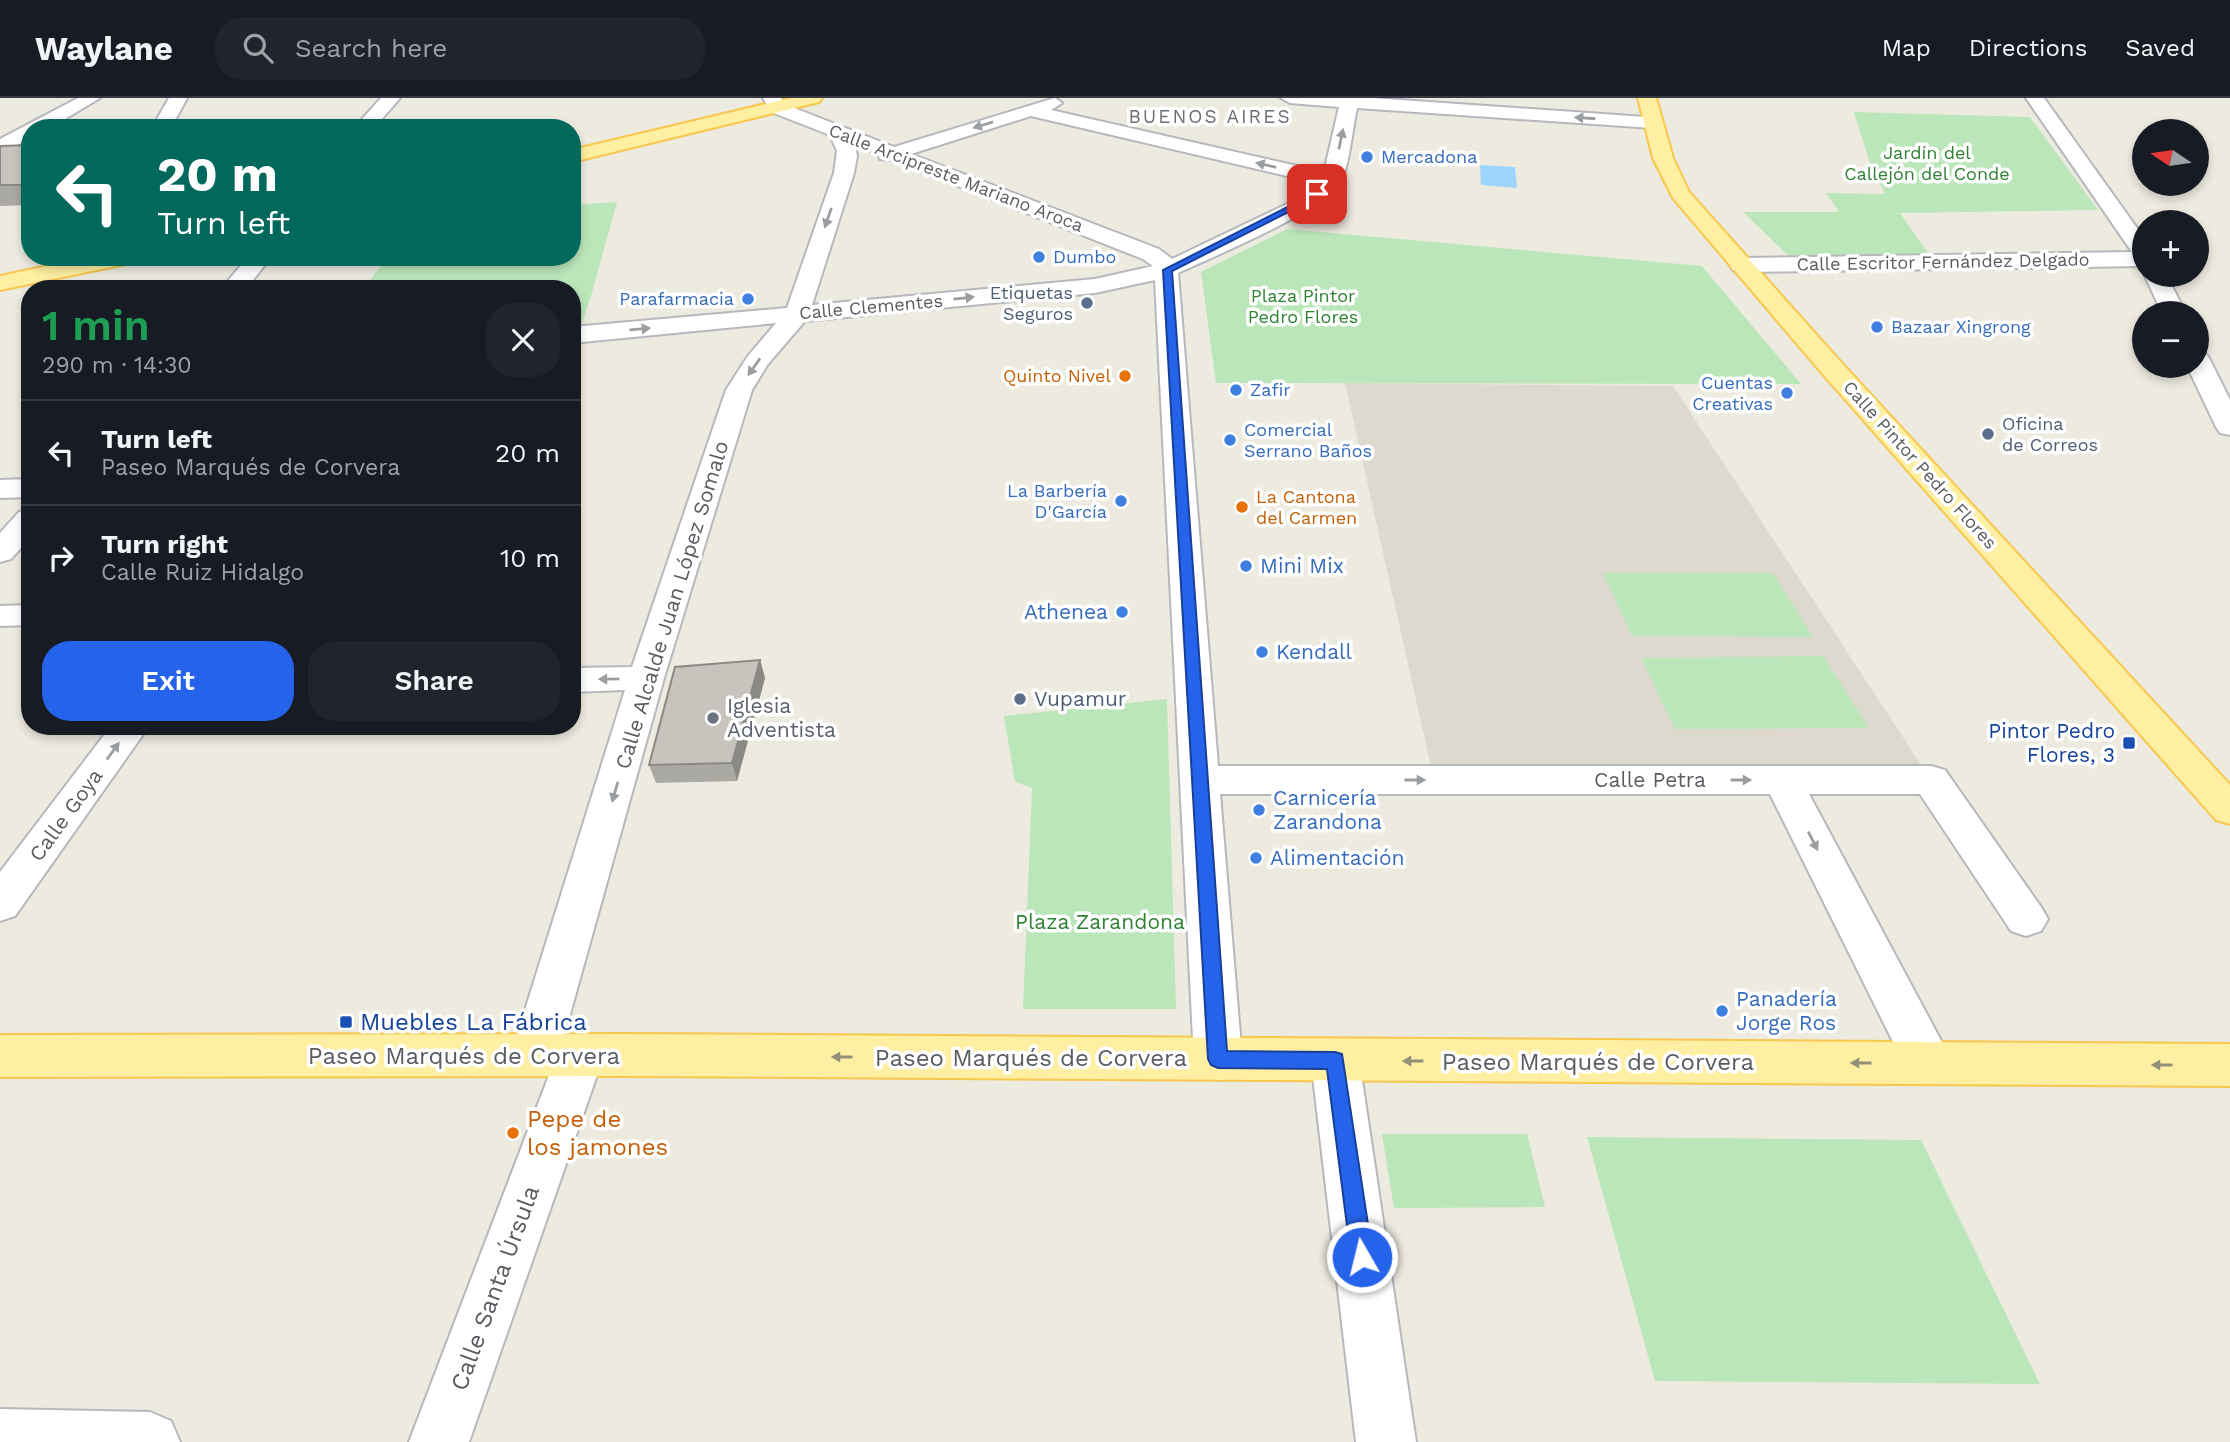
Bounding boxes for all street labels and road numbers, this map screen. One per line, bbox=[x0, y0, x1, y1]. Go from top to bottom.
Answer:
street label: Calle Arcipreste Mariano Aroca bbox=[826, 119, 1086, 236]
street label: Calle Escritor Fernández Delgado bbox=[1796, 248, 2090, 275]
street label: Calle Clementes bbox=[798, 290, 944, 323]
street label: Calle Pintor Pedro Flores bbox=[1839, 376, 2001, 553]
street label: Calle Alcalde Juan López Somalo bbox=[610, 438, 733, 772]
street label: Calle Goya bbox=[24, 763, 108, 866]
street label: Calle Petra bbox=[1594, 767, 1706, 792]
street label: Paseo Marqués de Corvera bbox=[308, 1042, 620, 1070]
street label: Paseo Marqués de Corvera bbox=[875, 1044, 1187, 1072]
street label: Paseo Marqués de Corvera bbox=[1442, 1048, 1754, 1076]
street label: Calle Santa Úrsula bbox=[445, 1182, 545, 1394]

